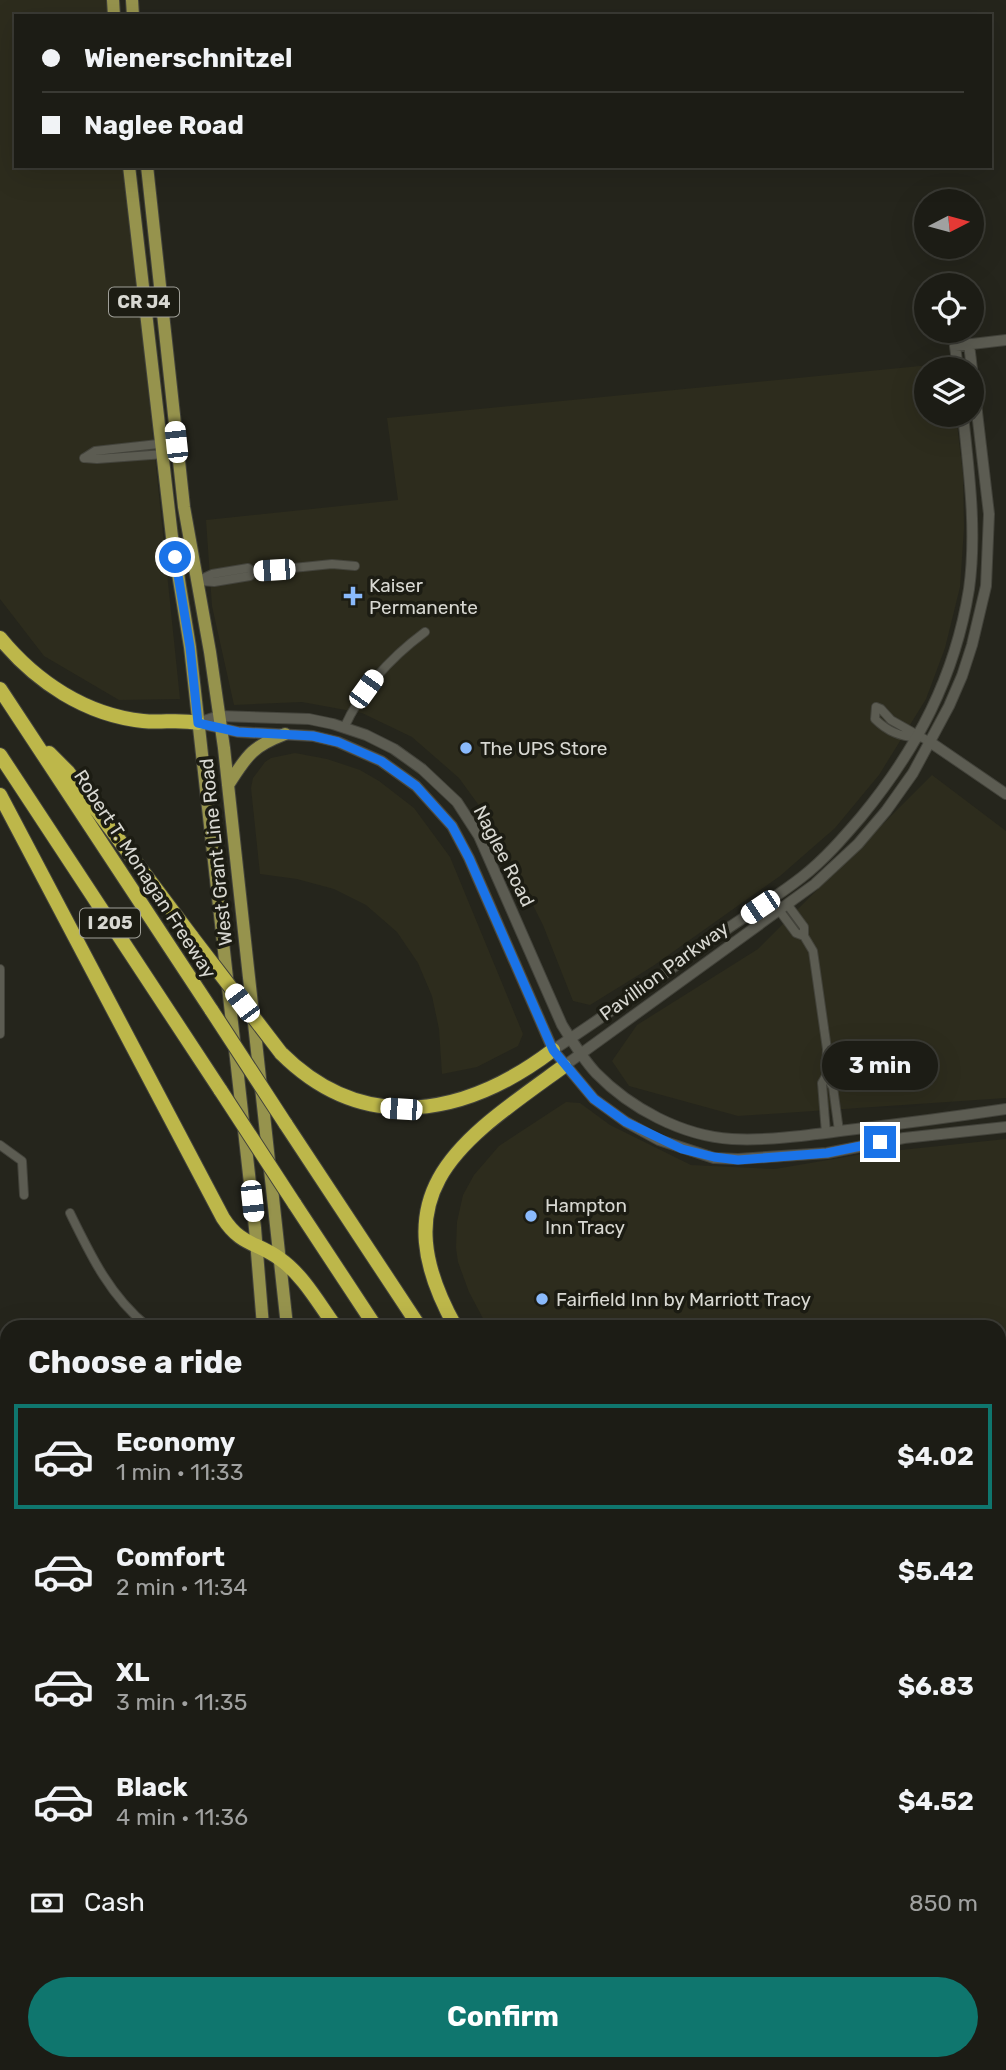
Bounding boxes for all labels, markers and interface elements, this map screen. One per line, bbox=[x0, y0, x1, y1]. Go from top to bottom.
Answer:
text: Wienerschnitzel bbox=[84, 43, 293, 74]
text: Naglee Road bbox=[84, 110, 244, 141]
north arrow bbox=[914, 189, 984, 259]
map controls bbox=[914, 189, 984, 427]
button: locate bbox=[914, 273, 984, 343]
road number: CR J4 bbox=[109, 288, 179, 316]
button: layers bbox=[914, 357, 984, 427]
car bbox=[164, 420, 189, 464]
route start bbox=[159, 541, 191, 573]
car bbox=[253, 558, 296, 582]
place label: Kaiser Permanente bbox=[369, 574, 478, 619]
marker: Kaiser Permanente bbox=[343, 586, 363, 606]
car bbox=[346, 666, 387, 712]
place label: The UPS Store bbox=[480, 737, 607, 760]
marker: The UPS Store bbox=[458, 740, 474, 756]
street label: West Grant Line Road bbox=[195, 757, 237, 947]
street label: Robert T. Monagan Freeway bbox=[69, 765, 221, 983]
street label: Naglee Road bbox=[469, 801, 539, 911]
car bbox=[737, 887, 784, 927]
road number: I 205 bbox=[80, 908, 140, 938]
street label: Pavillion Parkway bbox=[595, 917, 733, 1025]
car bbox=[221, 980, 264, 1026]
callout: 3 min bbox=[822, 1040, 938, 1090]
text: 3 min bbox=[849, 1051, 911, 1079]
car bbox=[380, 1097, 423, 1121]
route end bbox=[864, 1126, 896, 1158]
car bbox=[240, 1179, 265, 1223]
place label: Hampton Inn Tracy bbox=[545, 1194, 627, 1239]
marker: Hampton Inn Tracy bbox=[523, 1208, 539, 1224]
place label: Fairfield Inn by Marriott Tracy bbox=[556, 1288, 811, 1311]
marker: Fairfield Inn by Marriott Tracy bbox=[534, 1291, 550, 1307]
text: Choose a ride bbox=[28, 1343, 242, 1381]
icon: car bbox=[32, 1425, 95, 1488]
text: Economy bbox=[116, 1427, 235, 1458]
text: $4.02 bbox=[897, 1441, 974, 1472]
text: 1 min · 11:33 bbox=[116, 1458, 244, 1486]
icon: car bbox=[32, 1540, 95, 1603]
text: Comfort bbox=[116, 1542, 225, 1573]
text: $5.42 bbox=[898, 1556, 974, 1587]
text: 2 min · 11:34 bbox=[116, 1573, 248, 1601]
icon: car bbox=[32, 1655, 95, 1718]
text: XL bbox=[116, 1657, 149, 1688]
text: $6.83 bbox=[898, 1671, 974, 1702]
text: 3 min · 11:35 bbox=[116, 1688, 247, 1716]
icon: car bbox=[32, 1770, 95, 1833]
text: Black bbox=[116, 1772, 188, 1803]
text: $4.52 bbox=[898, 1786, 974, 1817]
text: 4 min · 11:36 bbox=[116, 1803, 248, 1831]
icon: cash bbox=[28, 1884, 66, 1922]
text: Cash bbox=[84, 1887, 145, 1918]
text: 850 m bbox=[909, 1889, 978, 1917]
button: Confirm bbox=[28, 1977, 978, 2057]

